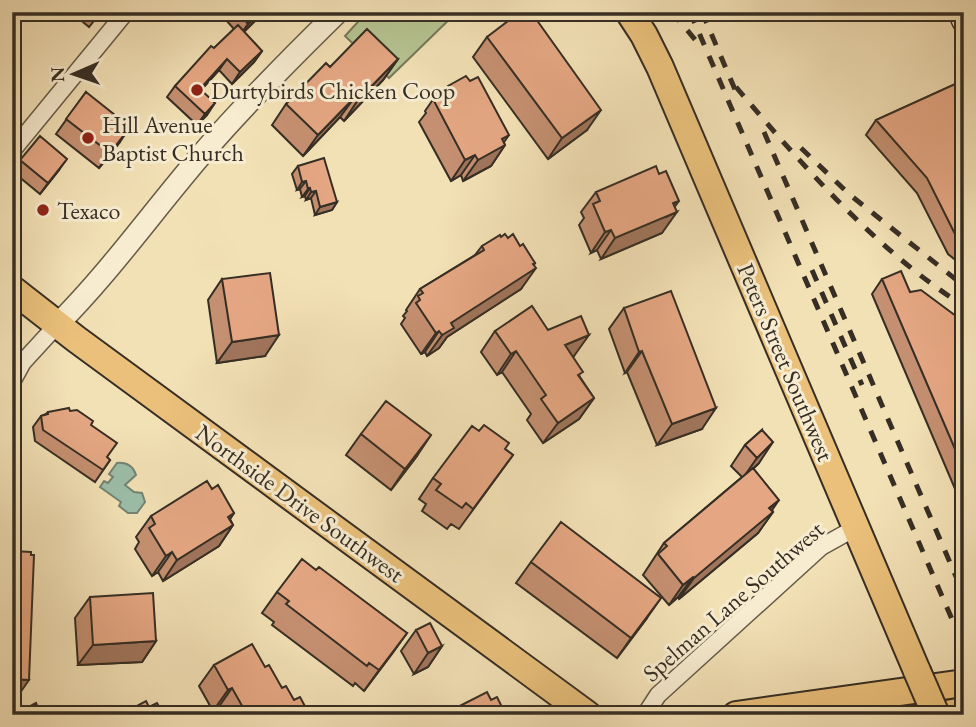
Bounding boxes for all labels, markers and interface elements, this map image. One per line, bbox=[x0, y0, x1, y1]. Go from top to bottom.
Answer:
north arrow bbox=[38, 38, 108, 108]
text: N bbox=[45, 66, 70, 83]
place label: Durtybirds Chicken Coop bbox=[211, 75, 455, 106]
marker: Durtybirds Chicken Coop bbox=[189, 82, 205, 98]
place label: Hill Avenue Baptist Church bbox=[102, 109, 244, 168]
marker: Hill Avenue Baptist Church bbox=[80, 130, 96, 146]
place label: Texaco bbox=[57, 195, 120, 226]
marker: Texaco bbox=[35, 202, 51, 218]
street label: Peters Street Southwest bbox=[730, 258, 842, 466]
street label: Northside Drive Southwest bbox=[190, 417, 411, 589]
street label: Spelman Lane Southwest bbox=[636, 513, 830, 688]

